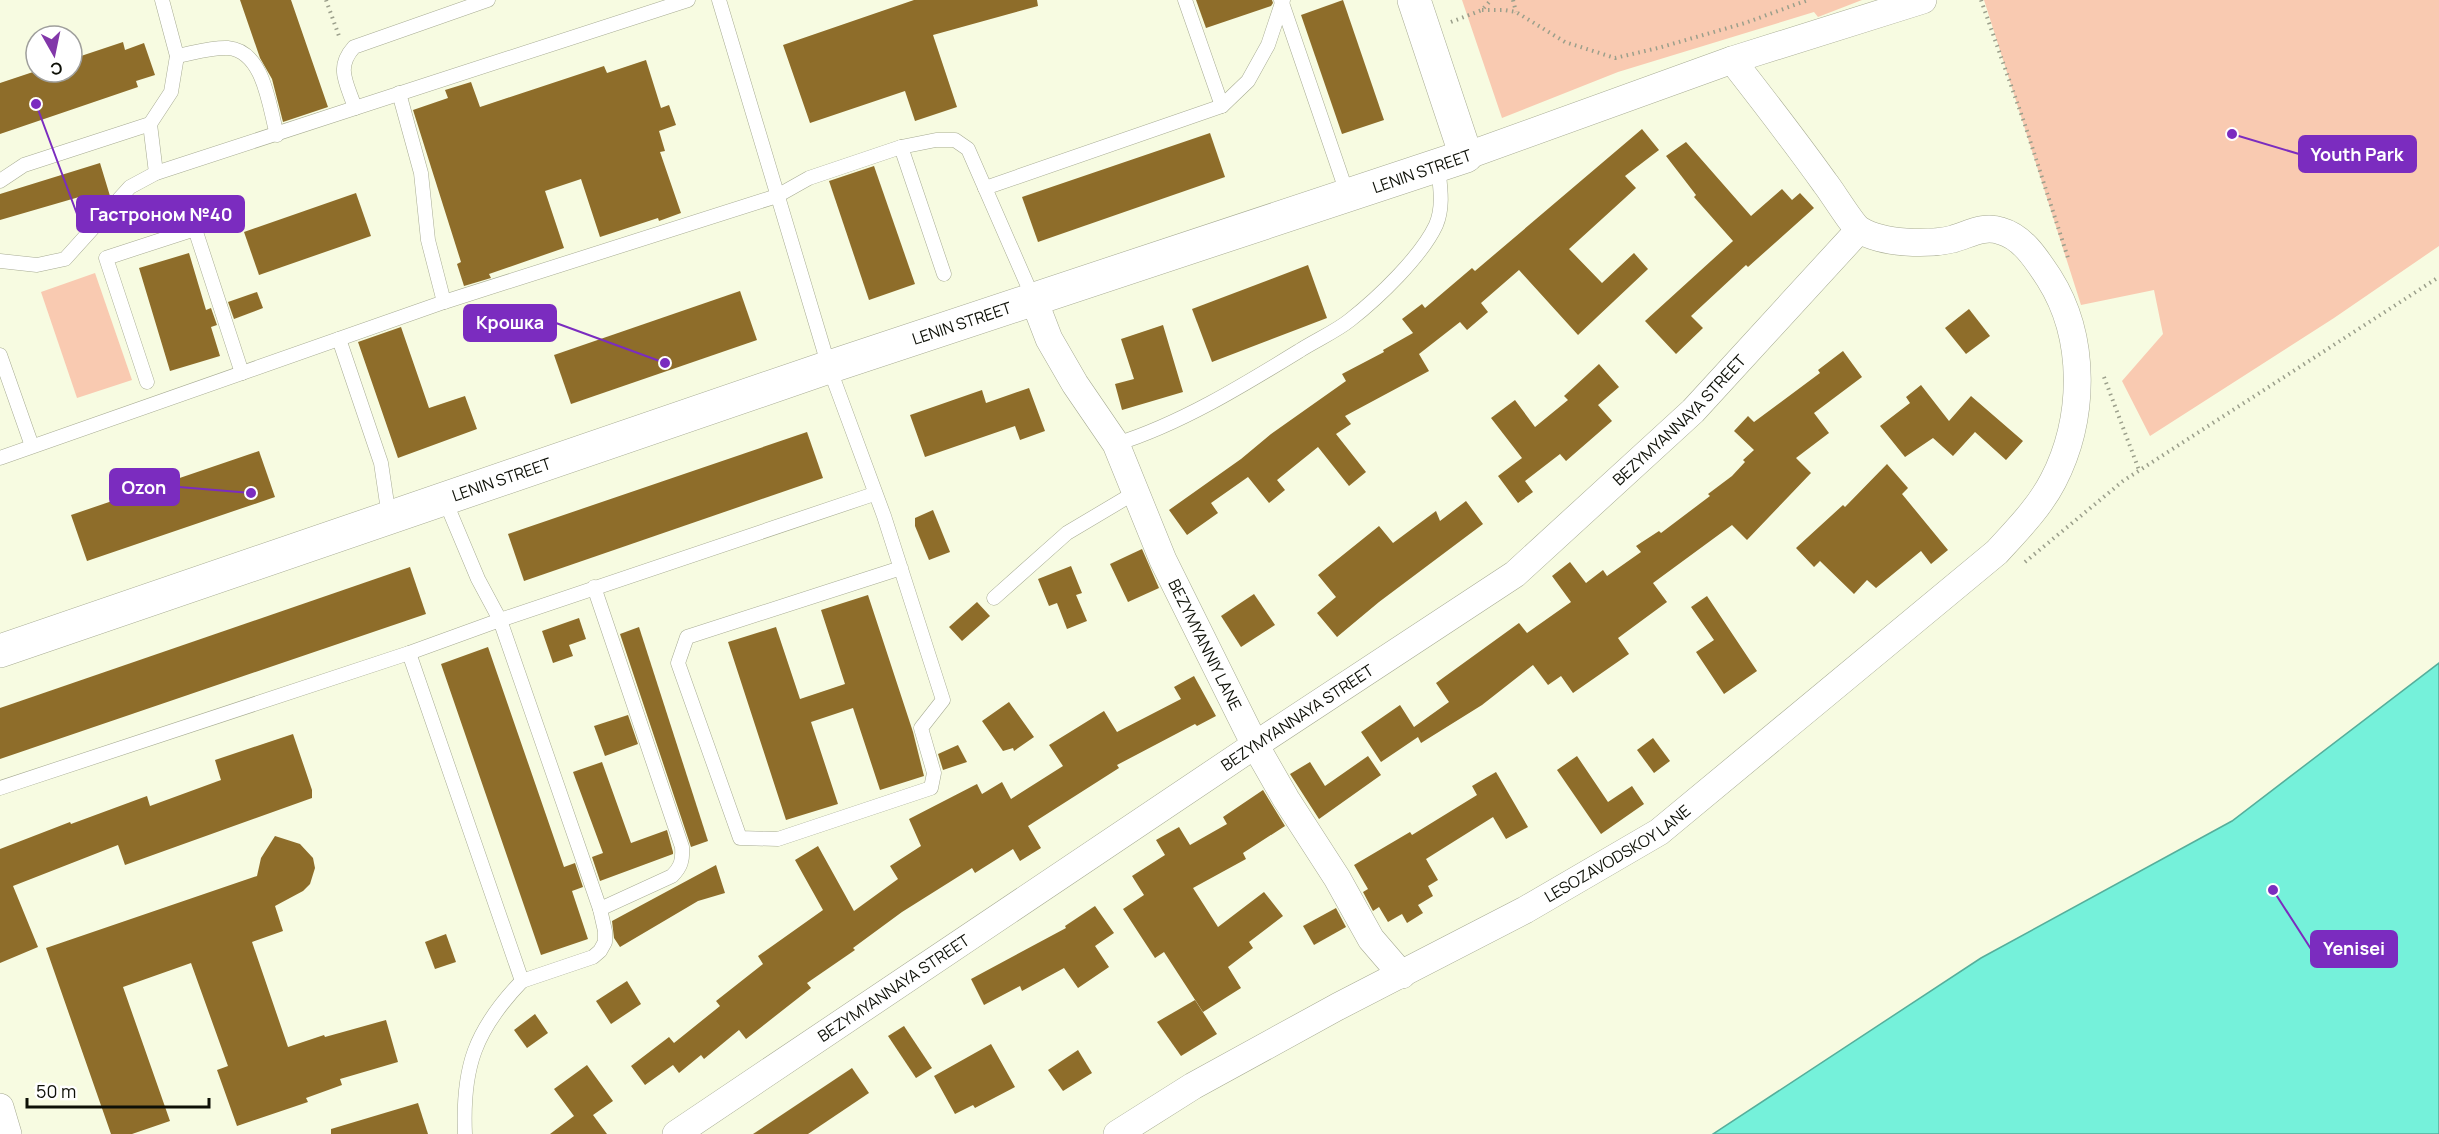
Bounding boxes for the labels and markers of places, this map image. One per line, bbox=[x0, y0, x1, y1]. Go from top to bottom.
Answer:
callout: Youth Park bbox=[2299, 136, 2416, 172]
callout: Гастроном №40 bbox=[77, 196, 244, 232]
callout: Крошка bbox=[464, 305, 556, 341]
callout: Ozon bbox=[110, 469, 179, 505]
callout: Yenisei bbox=[2311, 931, 2397, 967]

